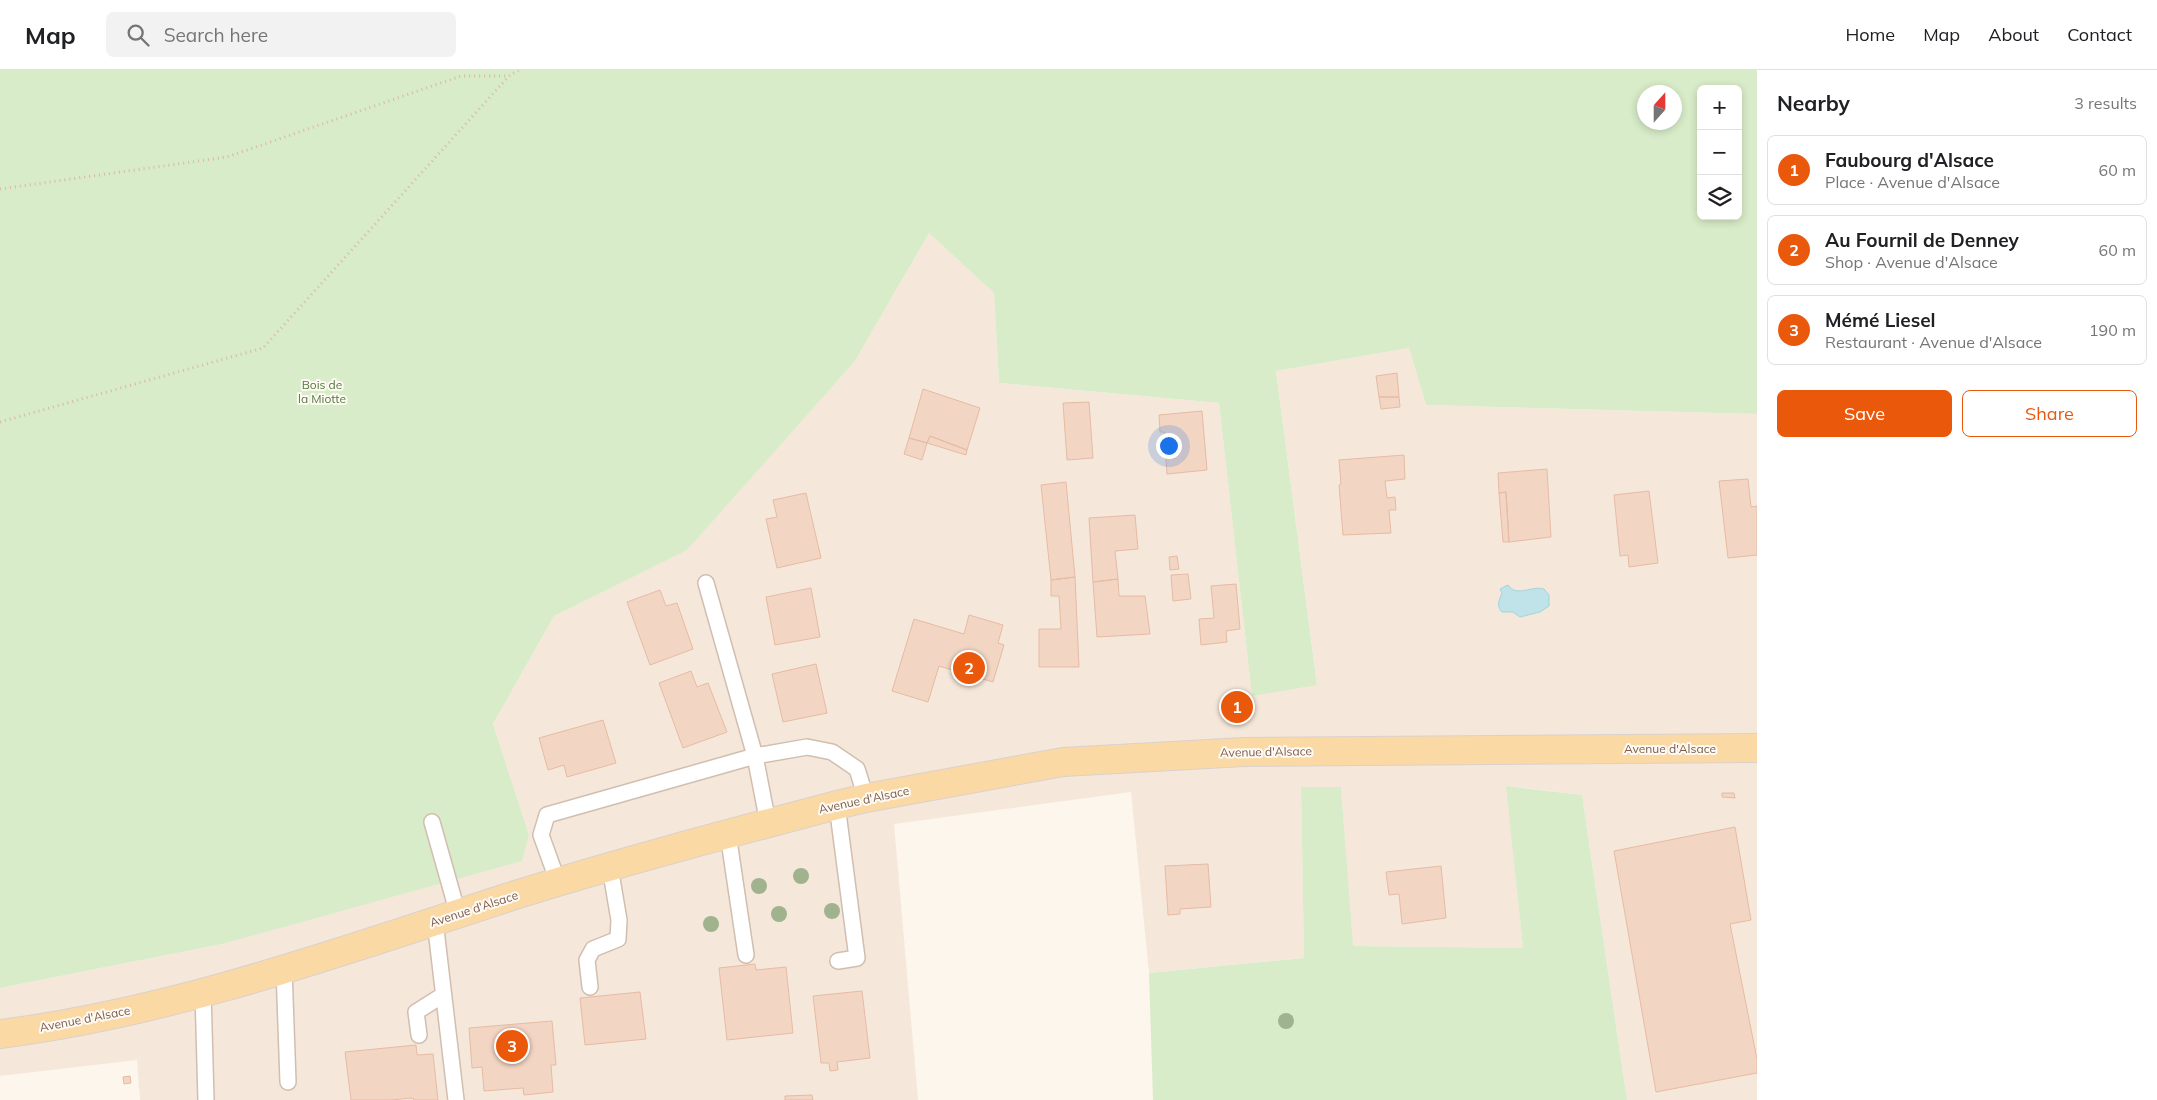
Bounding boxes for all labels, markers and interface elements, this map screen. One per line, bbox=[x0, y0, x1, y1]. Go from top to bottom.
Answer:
search box bbox=[106, 12, 456, 57]
text: Map bbox=[25, 20, 76, 50]
icon: search bbox=[124, 21, 152, 49]
text: Search here bbox=[164, 23, 268, 47]
text: Home bbox=[1845, 23, 1895, 46]
text: Map bbox=[1923, 23, 1960, 46]
text: About bbox=[1988, 23, 2039, 46]
text: Contact bbox=[2067, 23, 2132, 46]
north arrow bbox=[1637, 85, 1682, 130]
map controls bbox=[1697, 85, 1742, 220]
button: + bbox=[1697, 85, 1742, 130]
text: Nearby bbox=[1777, 90, 1850, 116]
text: 3 results bbox=[2074, 93, 2137, 113]
button: − bbox=[1697, 130, 1742, 175]
text: Faubourg d'Alsace bbox=[1825, 148, 1994, 172]
text: 1 bbox=[1789, 160, 1799, 180]
text: 60 m bbox=[2099, 160, 2136, 180]
text: Place · Avenue d'Alsace bbox=[1825, 172, 2000, 192]
button: layers bbox=[1697, 175, 1742, 220]
text: Au Fournil de Denney bbox=[1825, 228, 2019, 252]
text: 2 bbox=[1789, 240, 1799, 260]
text: 60 m bbox=[2099, 240, 2136, 260]
text: Shop · Avenue d'Alsace bbox=[1825, 252, 1998, 272]
text: Mémé Liesel bbox=[1825, 308, 1936, 332]
text: 3 bbox=[1789, 320, 1799, 340]
text: 190 m bbox=[2089, 320, 2136, 340]
text: Restaurant · Avenue d'Alsace bbox=[1825, 332, 2042, 352]
park label: Bois de la Miotte bbox=[298, 377, 346, 406]
button: Save bbox=[1777, 390, 1952, 437]
button: Share bbox=[1962, 390, 2137, 437]
your location bbox=[1156, 433, 1182, 459]
pin: 2 bbox=[953, 649, 985, 687]
pin: 1 bbox=[1221, 688, 1253, 726]
street label: Avenue d'Alsace bbox=[1624, 741, 1716, 756]
street label: Avenue d'Alsace bbox=[1220, 743, 1312, 760]
street label: Avenue d'Alsace bbox=[817, 783, 910, 816]
street label: Avenue d'Alsace bbox=[428, 887, 520, 930]
street label: Avenue d'Alsace bbox=[38, 1002, 131, 1035]
pin: 3 bbox=[496, 1027, 528, 1065]

